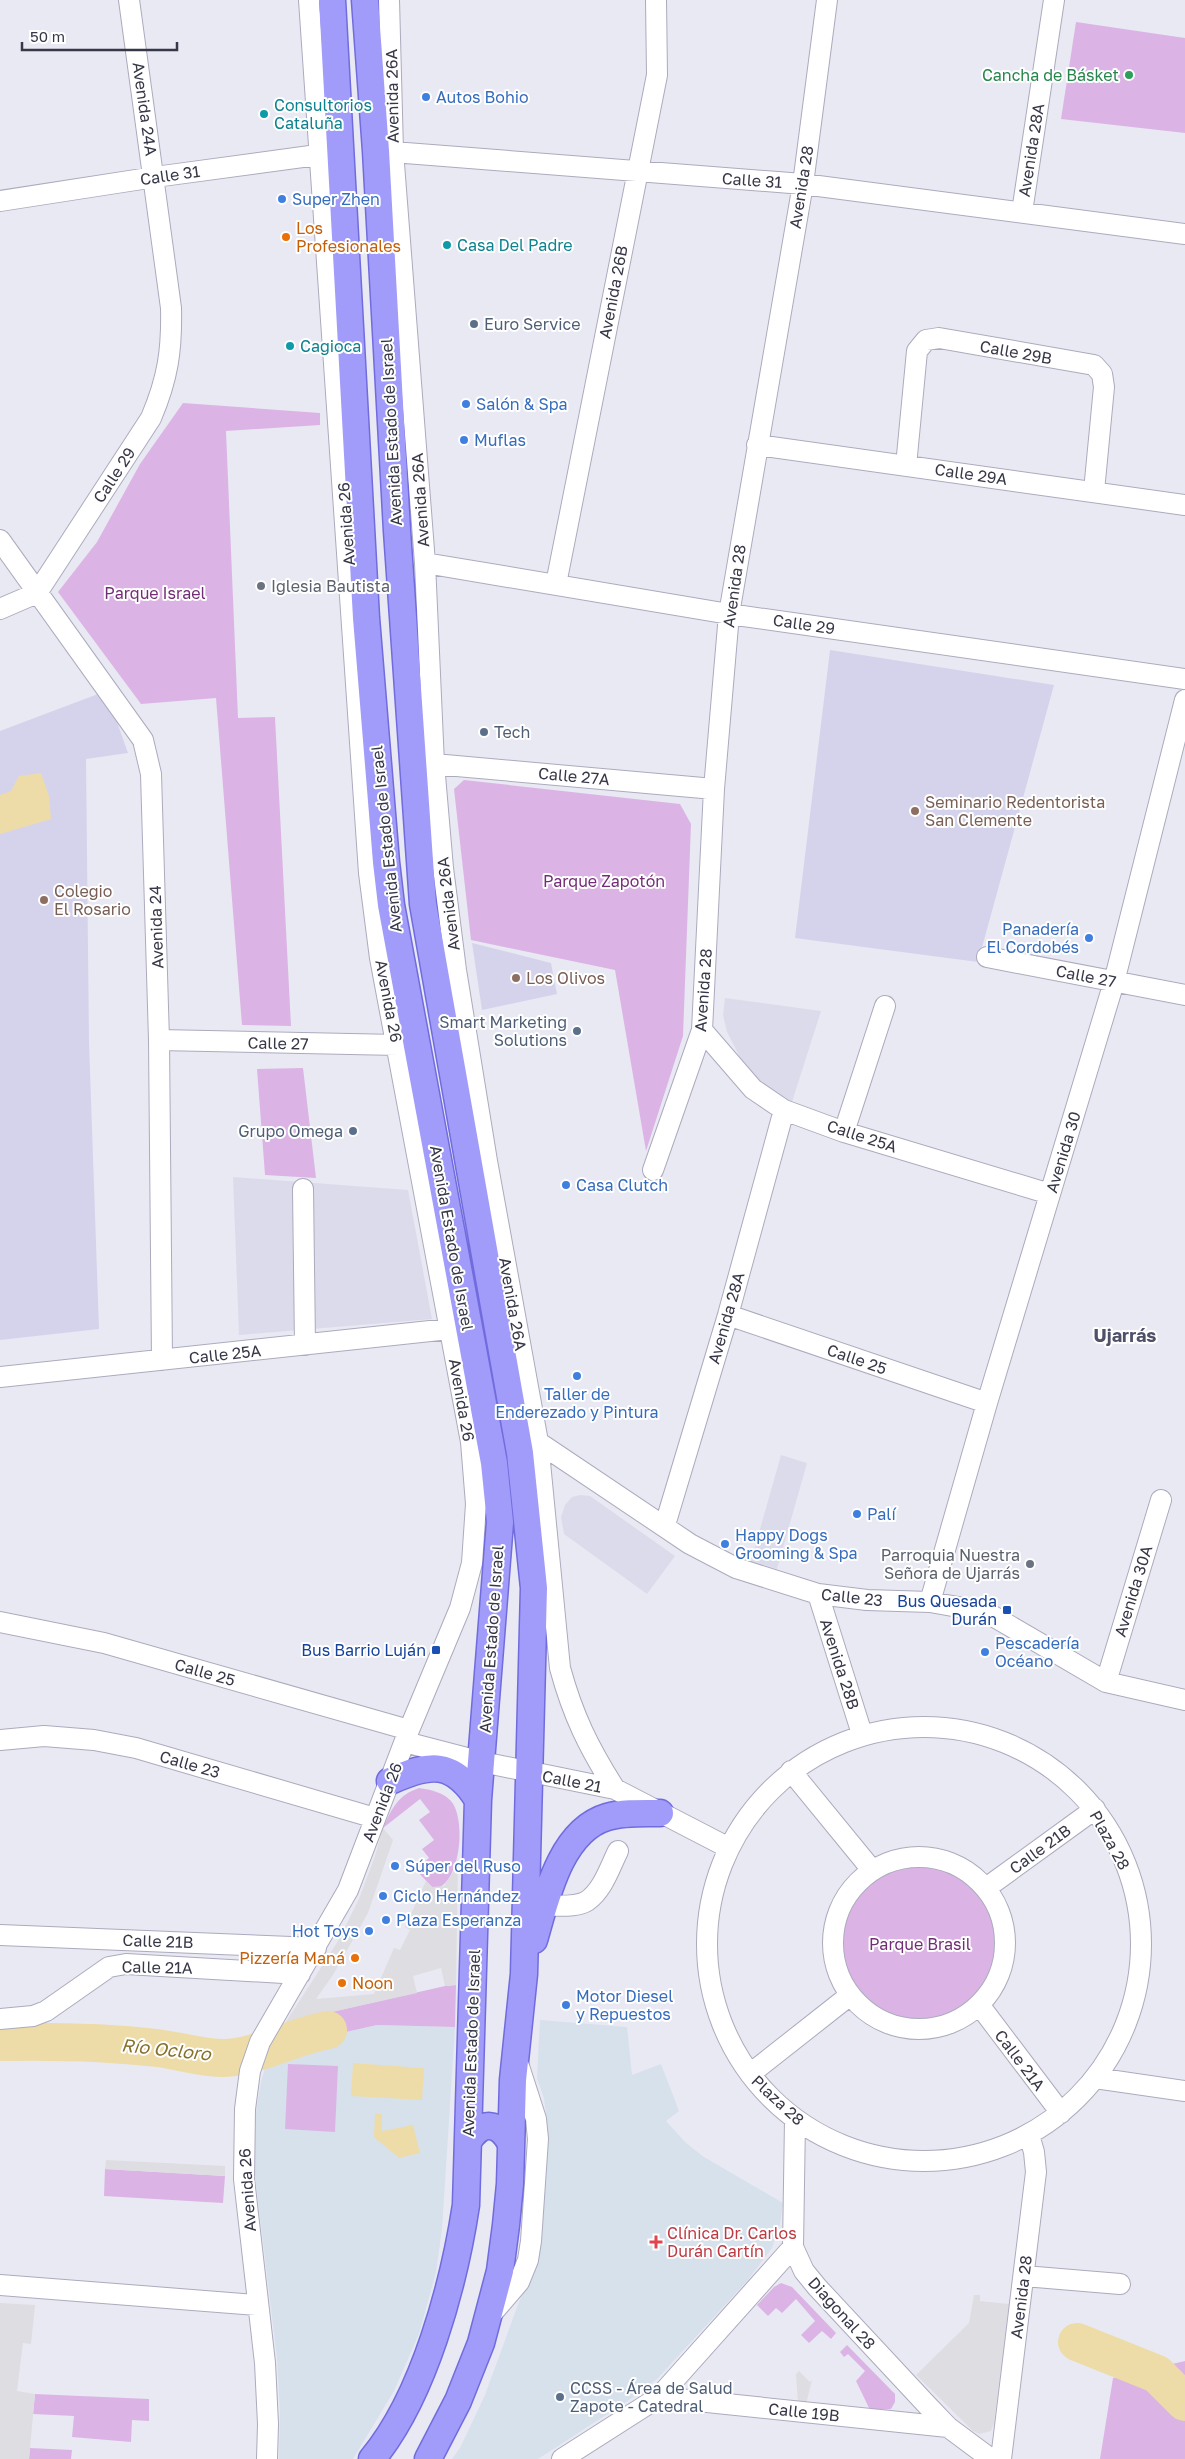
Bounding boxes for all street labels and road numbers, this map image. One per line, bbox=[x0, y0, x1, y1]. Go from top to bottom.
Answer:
street label: Avenida 26A bbox=[381, 48, 403, 143]
street label: Avenida 24A bbox=[129, 61, 162, 157]
street label: Avenida 28A bbox=[1014, 102, 1048, 198]
street label: Avenida 28 bbox=[785, 144, 817, 230]
street label: Calle 31 bbox=[139, 161, 202, 189]
street label: Calle 31 bbox=[721, 168, 783, 192]
street label: Avenida 26B bbox=[594, 244, 632, 340]
street label: Calle 29B bbox=[978, 336, 1054, 368]
street label: Avenida Estado de Israel bbox=[376, 338, 406, 526]
street label: Calle 29 bbox=[89, 443, 139, 507]
street label: Avenida 26A bbox=[407, 452, 433, 548]
street label: Calle 29A bbox=[933, 459, 1009, 489]
street label: Avenida 26 bbox=[333, 482, 359, 566]
street label: Avenida 28 bbox=[718, 543, 750, 629]
street label: Calle 29 bbox=[772, 610, 836, 638]
street label: Avenida Estado de Israel bbox=[366, 744, 406, 934]
street label: Calle 27A bbox=[537, 763, 611, 789]
street label: Avenida 26A bbox=[432, 856, 464, 952]
street label: Avenida 24 bbox=[145, 885, 167, 969]
street label: Avenida 28 bbox=[690, 948, 716, 1032]
street label: Avenida 26 bbox=[371, 958, 407, 1044]
street label: Calle 27 bbox=[1054, 960, 1118, 992]
street label: Calle 27 bbox=[247, 1032, 309, 1054]
street label: Avenida 30 bbox=[1041, 1109, 1085, 1195]
street label: Calle 25A bbox=[824, 1115, 900, 1157]
street label: Avenida Estado de Israel bbox=[426, 1144, 478, 1332]
street label: Avenida 26A bbox=[495, 1256, 531, 1352]
street label: Avenida 28A bbox=[703, 1270, 749, 1366]
street label: Calle 25 bbox=[825, 1339, 889, 1379]
street label: Calle 25A bbox=[188, 1340, 262, 1368]
street label: Avenida 26 bbox=[445, 1357, 479, 1443]
street label: Avenida 30A bbox=[1110, 1543, 1156, 1639]
street label: Avenida Estado de Israel bbox=[474, 1545, 508, 1733]
street label: Calle 23 bbox=[820, 1584, 884, 1610]
street label: Avenida 28B bbox=[816, 1616, 864, 1712]
street label: Calle 25 bbox=[173, 1654, 237, 1690]
street label: Calle 23 bbox=[157, 1746, 223, 1782]
street label: Avenida 26 bbox=[358, 1759, 406, 1845]
street label: Calle 21 bbox=[540, 1765, 604, 1797]
street label: Plaza 28 bbox=[1086, 1807, 1134, 1873]
street label: Calle 21B bbox=[1005, 1820, 1075, 1878]
street label: Calle 21B bbox=[122, 1930, 194, 1952]
street label: Avenida Estado de Israel bbox=[458, 1949, 484, 2137]
street label: Calle 21A bbox=[121, 1956, 193, 1978]
street label: Calle 21A bbox=[991, 2026, 1050, 2095]
street label: Plaza 28 bbox=[747, 2071, 809, 2129]
street label: Avenida 26 bbox=[234, 2148, 260, 2232]
street label: Avenida 28 bbox=[1006, 2254, 1036, 2340]
street label: Diagonal 28 bbox=[804, 2272, 880, 2354]
street label: Calle 19B bbox=[767, 2398, 841, 2426]

